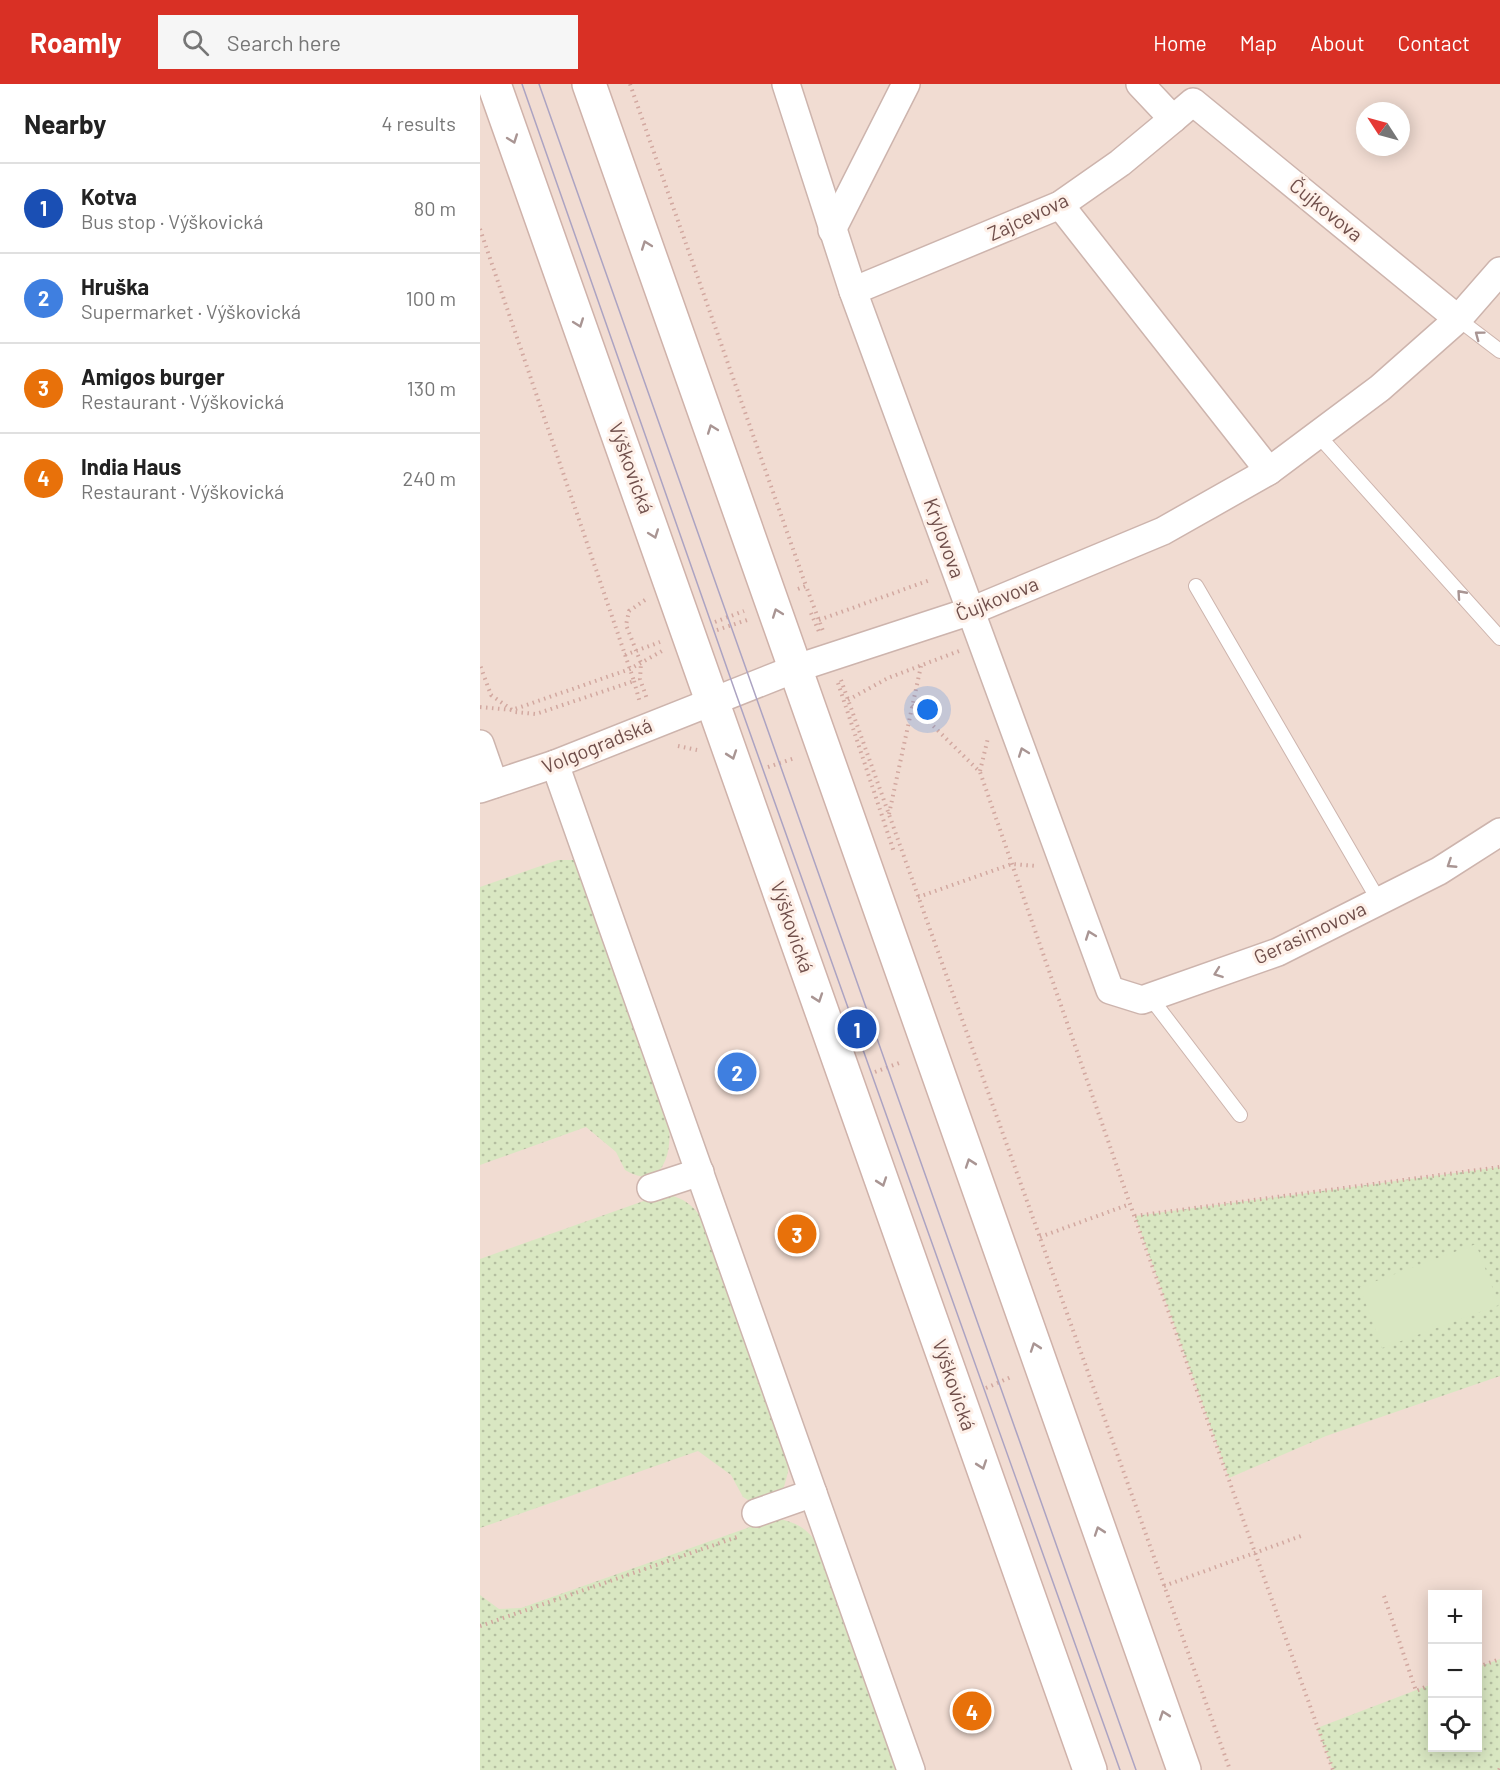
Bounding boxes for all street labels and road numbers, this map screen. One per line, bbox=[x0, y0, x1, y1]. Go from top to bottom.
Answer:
street label: Čujkovova bbox=[1285, 173, 1368, 246]
street label: Zajcevova bbox=[984, 187, 1072, 245]
street label: Výškovická bbox=[604, 419, 659, 516]
street label: Krylovova bbox=[919, 494, 971, 581]
street label: Čujkovova bbox=[952, 571, 1041, 626]
street label: Volgogradská bbox=[538, 712, 655, 778]
street label: Výškovická bbox=[766, 878, 820, 976]
street label: Gerasimovova bbox=[1250, 896, 1370, 969]
street label: Výškovická bbox=[928, 1336, 982, 1434]

